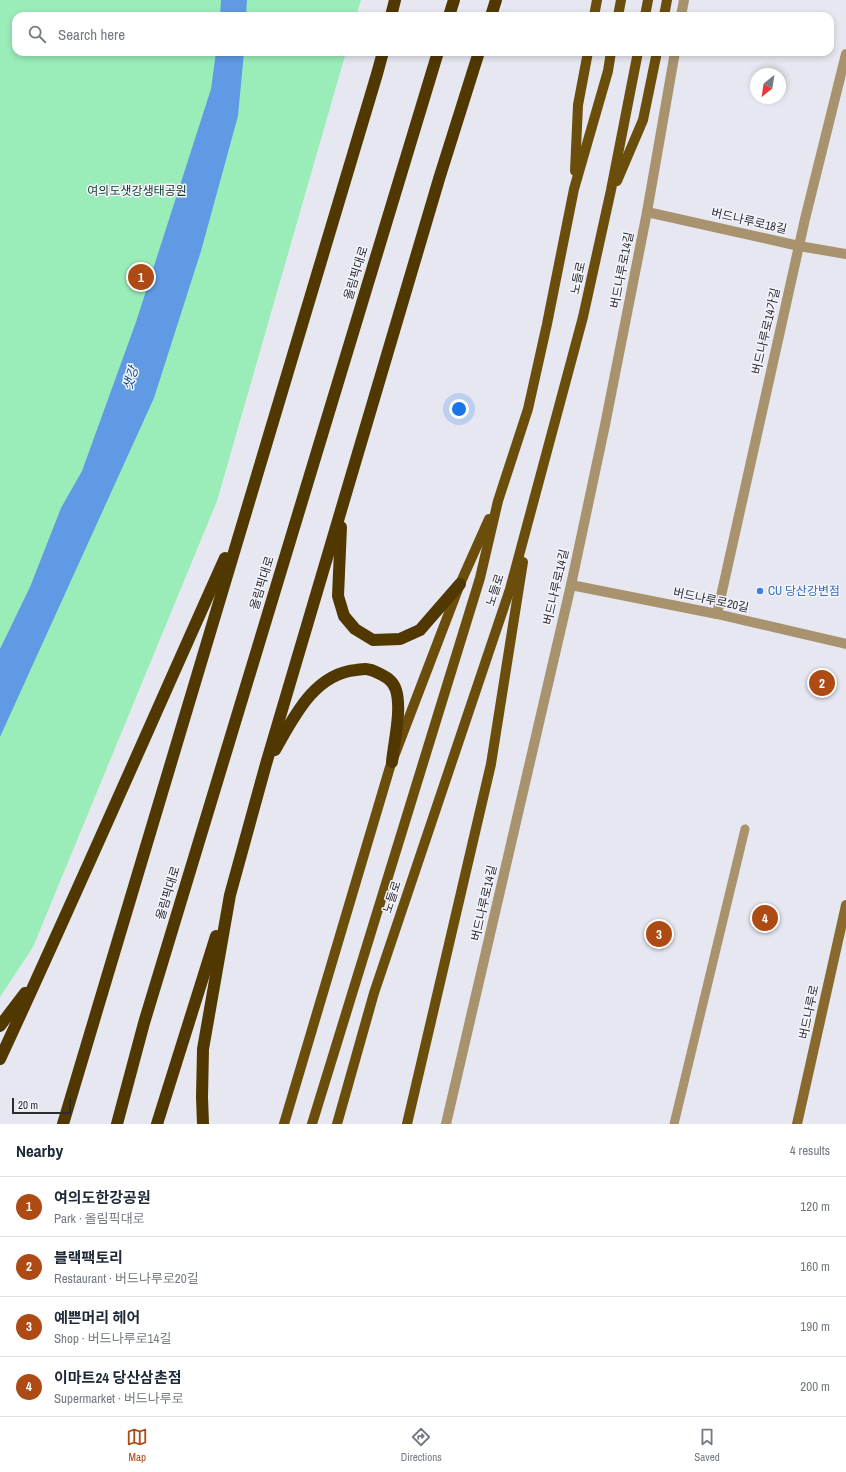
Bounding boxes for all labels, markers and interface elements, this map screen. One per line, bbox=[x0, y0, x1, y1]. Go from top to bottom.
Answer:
search box bbox=[12, 12, 834, 56]
icon: search bbox=[26, 23, 48, 45]
text: Search here bbox=[58, 24, 125, 45]
north arrow bbox=[750, 68, 786, 104]
park label: 여의도샛강생태공원 bbox=[87, 183, 187, 199]
street label: 버드나루로18길 bbox=[710, 205, 788, 237]
street label: 버드나루로14길 bbox=[607, 231, 637, 309]
street label: 올림픽대로 bbox=[340, 244, 372, 302]
street label: 노들로 bbox=[567, 260, 589, 296]
pin: 1 bbox=[128, 262, 154, 292]
street label: 버드나루로14가길 bbox=[748, 286, 784, 376]
water label: 샛강 bbox=[119, 362, 143, 392]
your location bbox=[449, 399, 469, 419]
street label: 버드나루로14길 bbox=[540, 548, 572, 626]
street label: 올림픽대로 bbox=[246, 554, 278, 612]
street label: 노들로 bbox=[482, 572, 508, 608]
place label: CU 당산강변점 bbox=[768, 583, 840, 599]
street label: 버드나루로20길 bbox=[672, 584, 750, 616]
marker: CU 당산강변점 bbox=[755, 586, 765, 596]
pin: 2 bbox=[809, 668, 835, 698]
street label: 올림픽대로 bbox=[152, 864, 184, 922]
street label: 버드나루로14길 bbox=[468, 864, 500, 942]
street label: 노들로 bbox=[379, 879, 405, 915]
pin: 4 bbox=[752, 903, 778, 933]
pin: 3 bbox=[646, 919, 672, 949]
street label: 버드나루로 bbox=[795, 983, 823, 1041]
scale bar bbox=[12, 1096, 71, 1115]
text: 20 m bbox=[18, 1098, 38, 1112]
text: Nearby bbox=[16, 1139, 63, 1162]
text: 4 results bbox=[790, 1142, 830, 1159]
text: 여의도한강공원 bbox=[54, 1187, 151, 1208]
text: 1 bbox=[26, 1198, 32, 1215]
text: 120 m bbox=[800, 1198, 830, 1215]
text: Park · 올림픽대로 bbox=[54, 1210, 145, 1227]
text: 블랙팩토리 bbox=[54, 1247, 123, 1268]
text: 2 bbox=[26, 1258, 32, 1275]
text: 160 m bbox=[800, 1258, 830, 1275]
text: Restaurant · 버드나루로20길 bbox=[54, 1270, 199, 1287]
text: 예쁜머리 헤어 bbox=[54, 1307, 140, 1328]
text: 3 bbox=[26, 1318, 32, 1335]
text: 190 m bbox=[800, 1318, 830, 1335]
text: Shop · 버드나루로14길 bbox=[54, 1330, 171, 1347]
text: 이마트24 당산삼촌점 bbox=[54, 1367, 182, 1388]
text: 4 bbox=[26, 1378, 32, 1395]
text: 200 m bbox=[800, 1378, 830, 1395]
text: Supermarket · 버드나루로 bbox=[54, 1390, 184, 1407]
tab: Map bbox=[126, 1426, 148, 1464]
tab: Directions bbox=[401, 1426, 442, 1464]
tab: Saved bbox=[694, 1426, 720, 1464]

